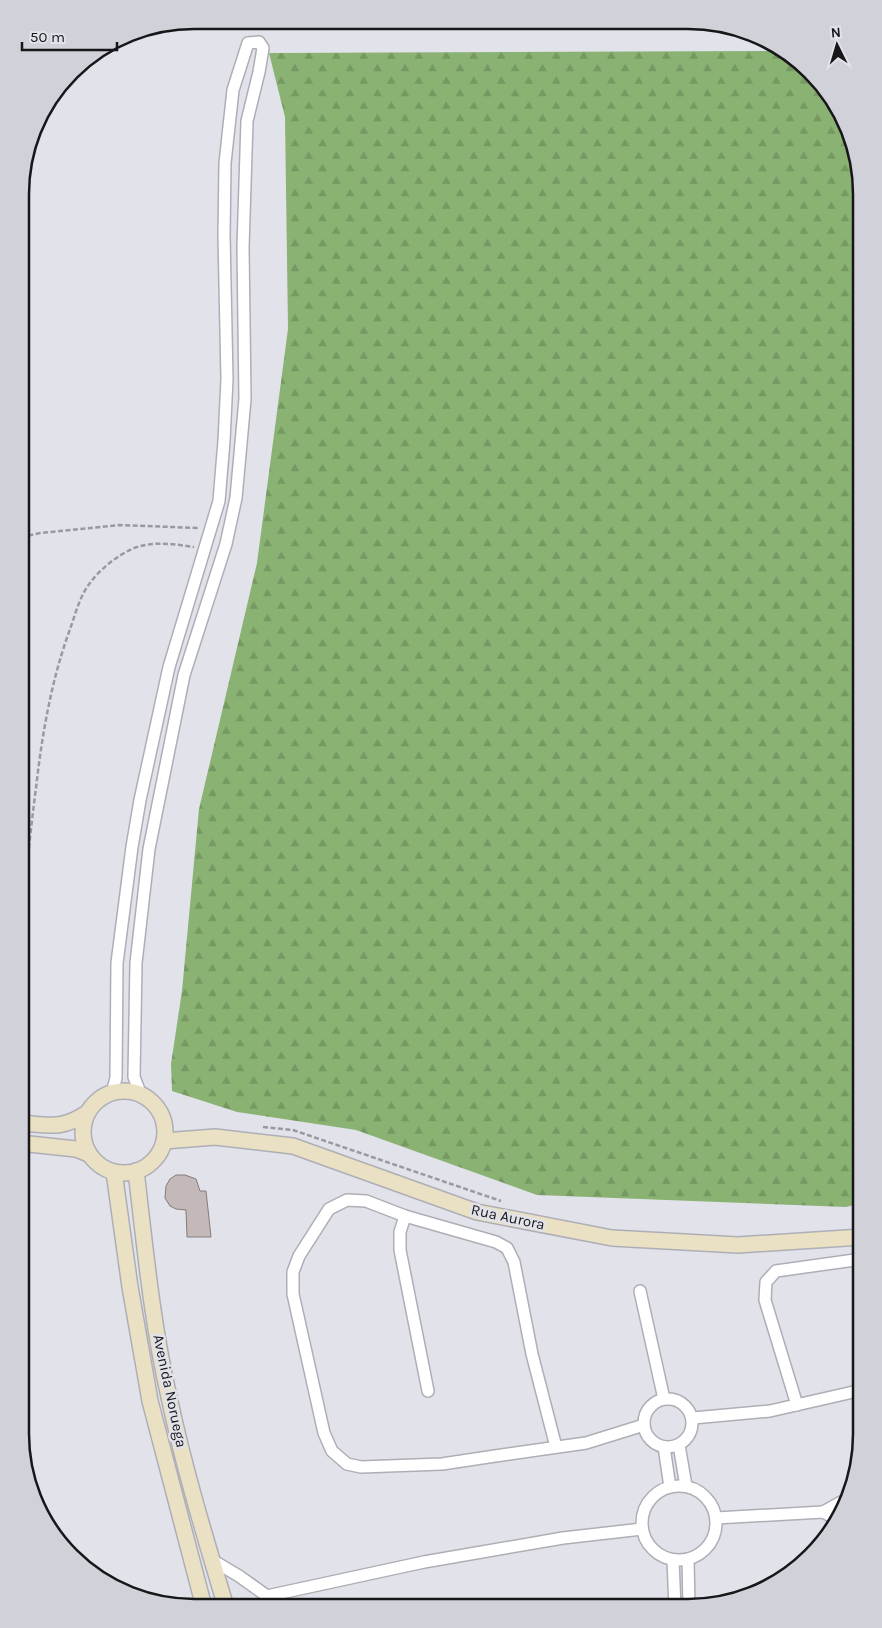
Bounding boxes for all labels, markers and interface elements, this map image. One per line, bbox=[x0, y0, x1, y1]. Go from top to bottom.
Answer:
scale bar bbox=[22, 20, 118, 52]
north arrow bbox=[812, 20, 862, 70]
text: N bbox=[830, 24, 842, 41]
text: 50 m bbox=[30, 28, 65, 46]
street label: Rua Aurora bbox=[469, 1200, 547, 1234]
street label: Avenida Noruega bbox=[149, 1333, 191, 1449]

